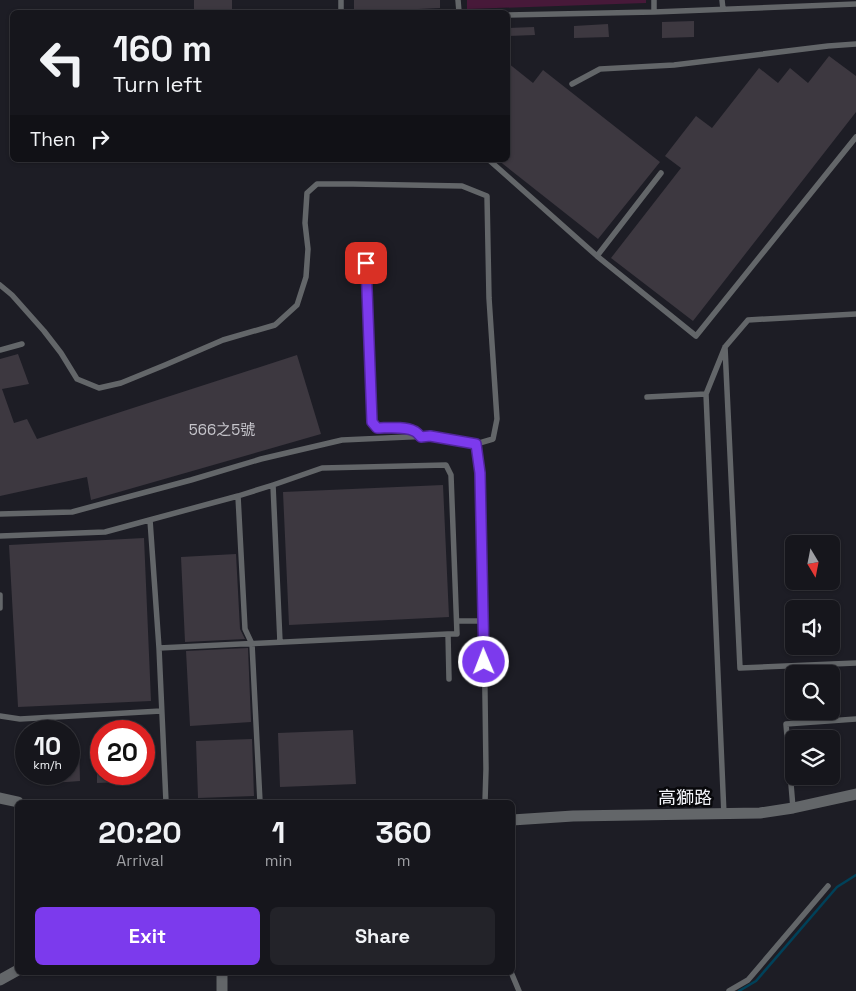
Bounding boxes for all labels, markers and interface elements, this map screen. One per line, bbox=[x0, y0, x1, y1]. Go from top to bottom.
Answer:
text: 160 m bbox=[113, 27, 212, 71]
icon: left bbox=[30, 30, 95, 95]
text: Turn left bbox=[113, 70, 203, 98]
icon: right bbox=[86, 125, 114, 153]
text: Then bbox=[30, 127, 76, 152]
pin bbox=[345, 242, 387, 284]
icon: arrive bbox=[352, 249, 380, 277]
house number: 566之5號 bbox=[189, 420, 255, 439]
north arrow bbox=[785, 535, 840, 590]
map controls bbox=[785, 535, 840, 785]
button: sound bbox=[785, 600, 840, 655]
position arrow bbox=[457, 635, 509, 687]
button: search bbox=[785, 665, 840, 720]
speed limit sign: 20 bbox=[90, 720, 155, 785]
text: 10 bbox=[34, 730, 61, 762]
button: layers bbox=[785, 730, 840, 785]
text: km/h bbox=[33, 757, 62, 773]
street label: 高獅路 bbox=[658, 786, 712, 809]
text: 20:20 bbox=[98, 813, 182, 852]
text: 1 bbox=[272, 813, 285, 852]
text: 360 bbox=[376, 813, 432, 852]
text: Arrival bbox=[116, 850, 164, 871]
text: min bbox=[265, 850, 292, 871]
text: m bbox=[397, 850, 411, 871]
button: Exit bbox=[35, 907, 260, 965]
button: Share bbox=[270, 907, 495, 965]

